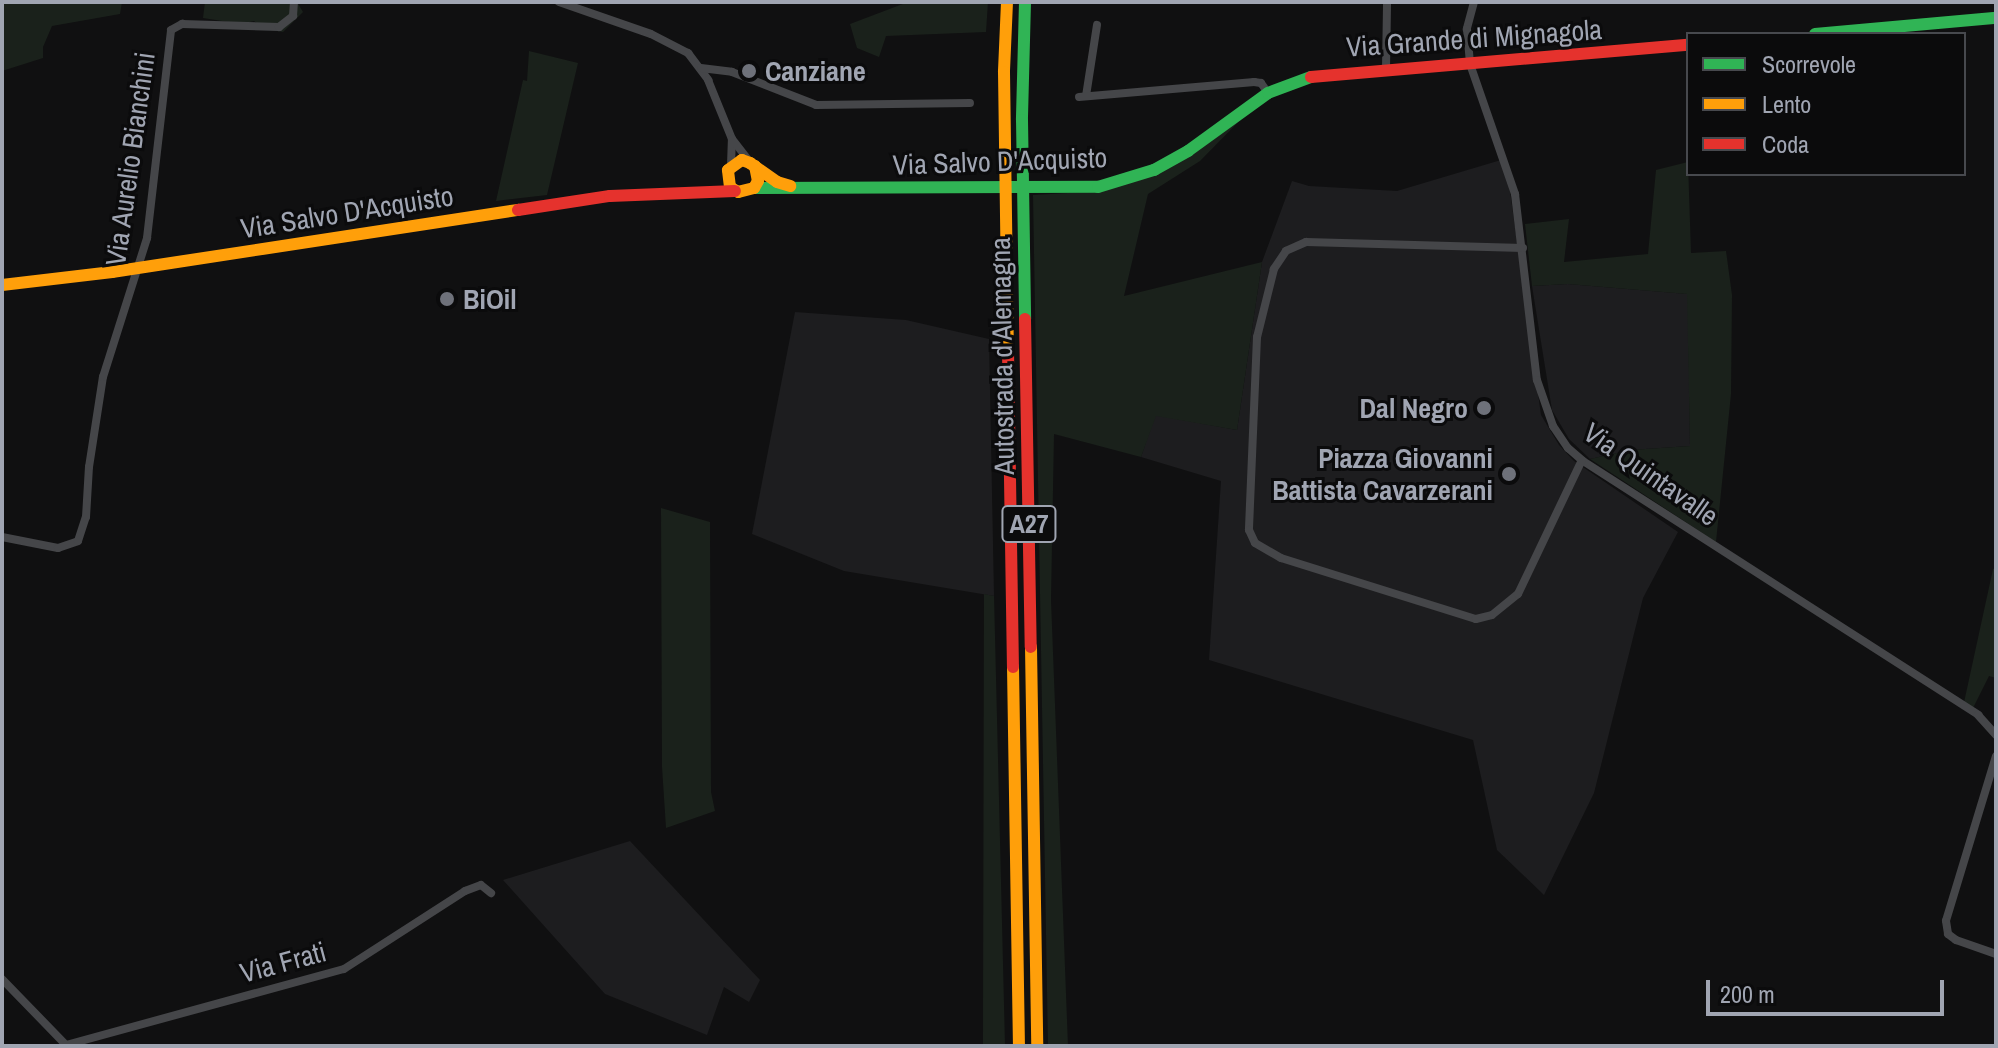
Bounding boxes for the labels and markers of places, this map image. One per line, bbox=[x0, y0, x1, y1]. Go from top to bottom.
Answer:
place label: Canziane bbox=[765, 54, 866, 88]
marker: Canziane bbox=[740, 62, 758, 80]
place label: BiOil bbox=[463, 282, 517, 316]
marker: BiOil bbox=[438, 290, 456, 308]
place label: Dal Negro bbox=[1360, 391, 1468, 425]
marker: Dal Negro bbox=[1475, 399, 1493, 417]
place label: Piazza Giovanni Battista Cavarzerani bbox=[1272, 441, 1493, 507]
marker: Piazza Giovanni Battista Cavarzerani bbox=[1500, 465, 1518, 483]

